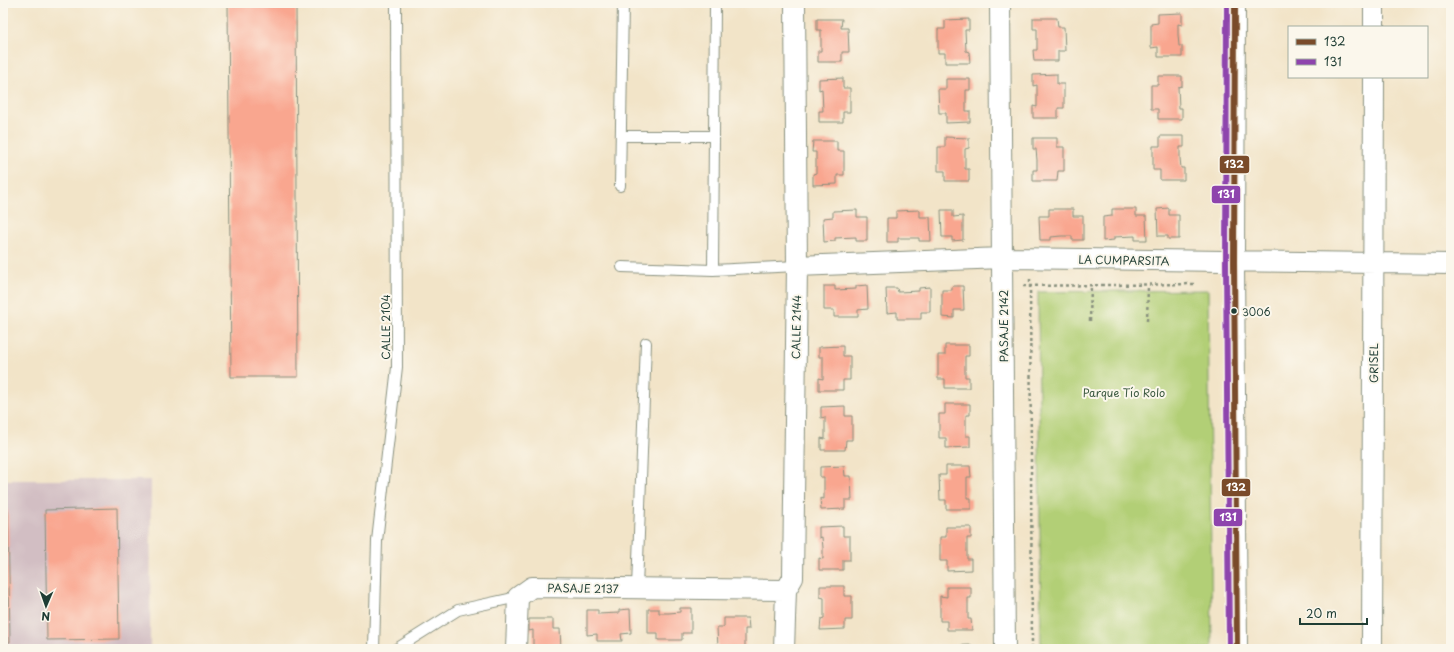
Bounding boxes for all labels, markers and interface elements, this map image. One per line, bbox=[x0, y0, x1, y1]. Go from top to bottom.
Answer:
legend bbox=[1288, 26, 1428, 78]
text: 132 bbox=[1324, 32, 1346, 50]
text: 131 bbox=[1324, 52, 1342, 70]
line badge: 132 bbox=[1219, 155, 1250, 174]
text: 132 bbox=[1224, 155, 1244, 172]
line badge: 131 bbox=[1211, 185, 1241, 204]
text: 131 bbox=[1217, 185, 1235, 202]
street label: LA CUMPARSITA bbox=[1078, 251, 1170, 269]
street label: PASAJE 2142 bbox=[995, 289, 1012, 362]
street label: CALLE 2104 bbox=[377, 294, 394, 360]
street label: CALLE 2144 bbox=[787, 295, 805, 359]
place label: 3006 bbox=[1242, 304, 1271, 319]
marker: 3006 bbox=[1229, 306, 1239, 316]
street label: GRISEL bbox=[1365, 343, 1382, 383]
park label: Parque Tío Rolo bbox=[1083, 384, 1165, 401]
line badge: 132 bbox=[1221, 478, 1251, 497]
text: 132 bbox=[1226, 478, 1246, 495]
line badge: 131 bbox=[1213, 508, 1243, 527]
text: 131 bbox=[1219, 508, 1237, 525]
street label: PASAJE 2137 bbox=[547, 579, 619, 597]
north arrow bbox=[26, 586, 66, 626]
scale bar bbox=[1300, 600, 1367, 626]
text: 20 m bbox=[1306, 604, 1337, 622]
text: N bbox=[41, 608, 50, 625]

